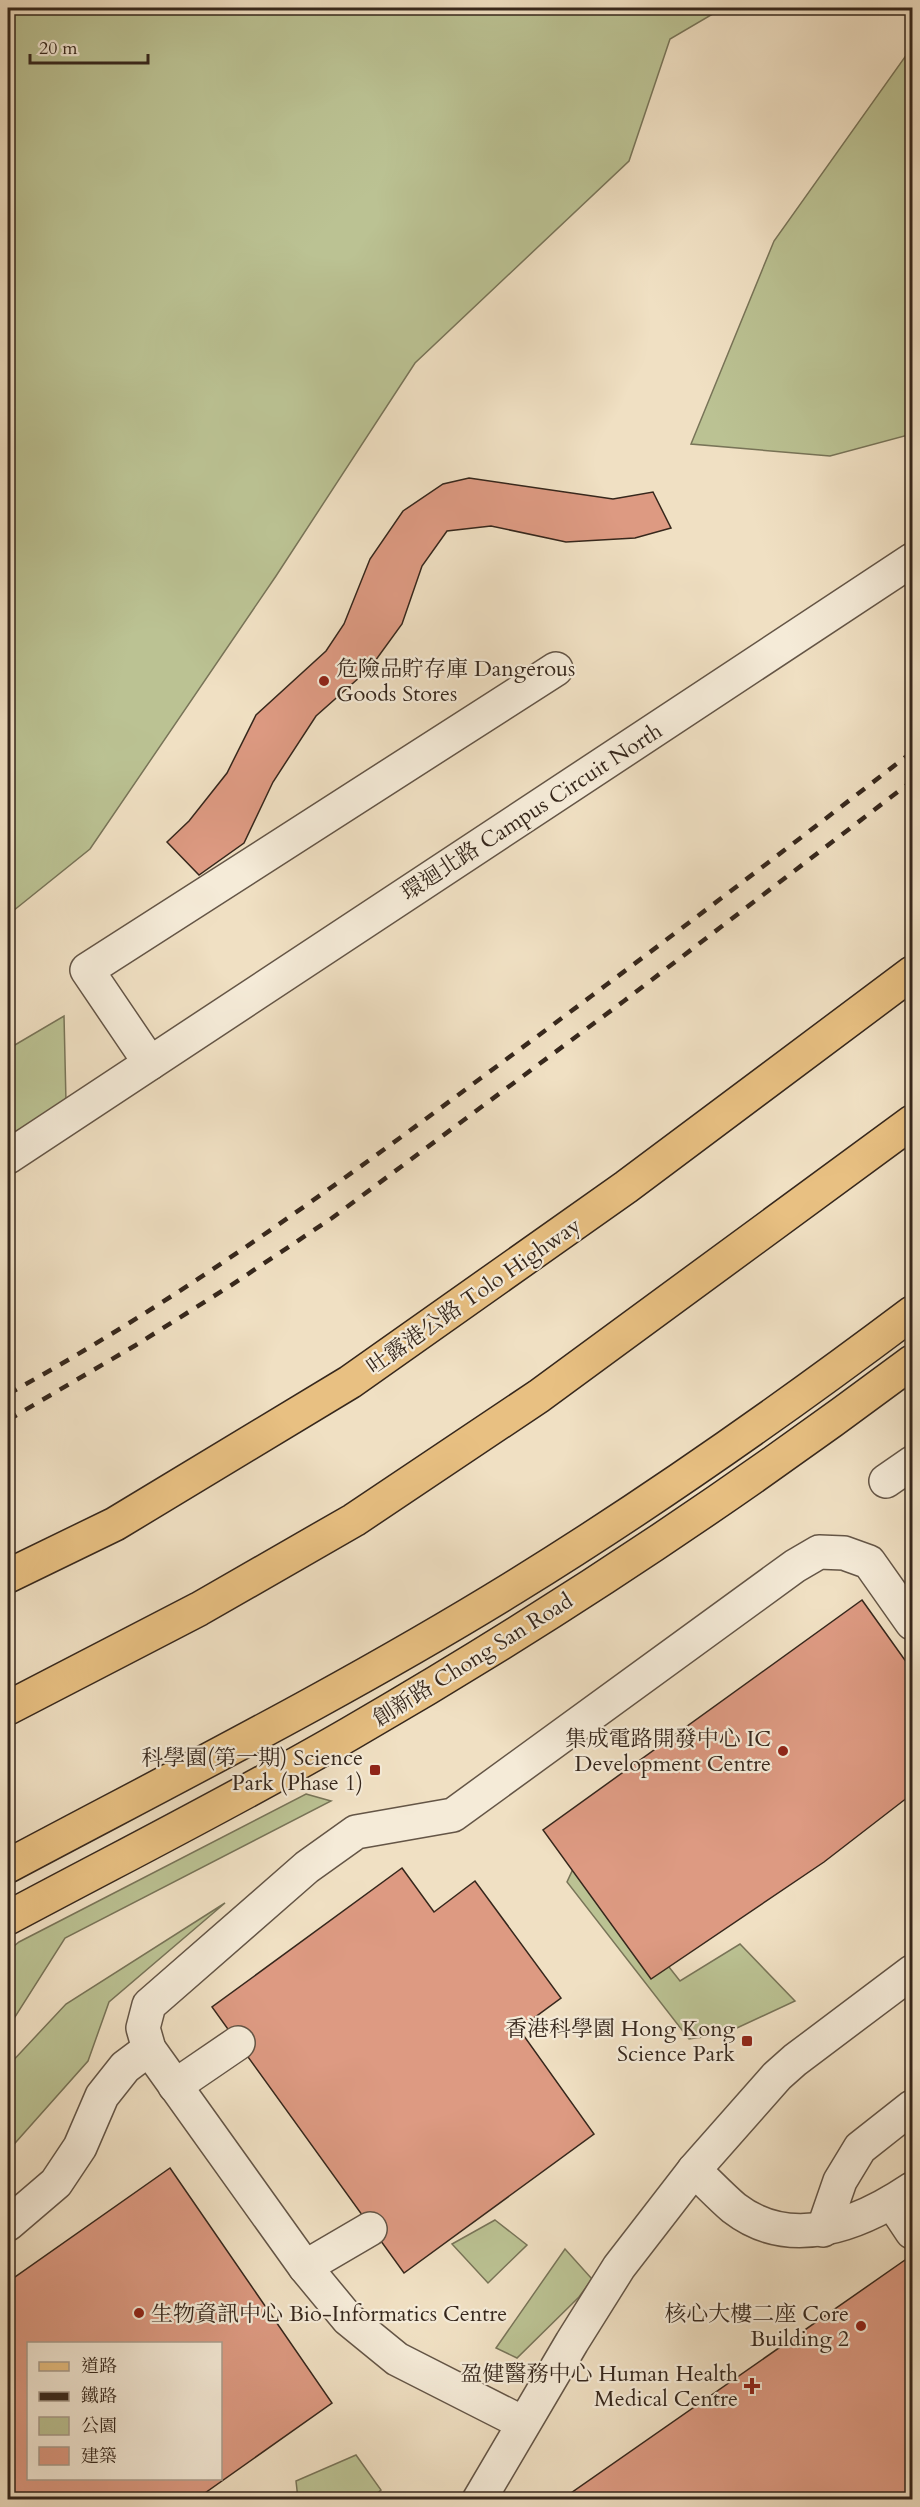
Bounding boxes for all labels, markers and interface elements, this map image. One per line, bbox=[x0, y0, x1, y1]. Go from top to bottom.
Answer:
scale bar bbox=[30, 27, 148, 65]
text: 20 m bbox=[39, 36, 78, 61]
place label: 危險品貯存庫 Dangerous Goods Stores bbox=[336, 654, 575, 709]
marker: 危險品貯存庫 Dangerous Goods Stores bbox=[317, 674, 331, 688]
street label: 環迴北路 Campus Circuit North bbox=[395, 716, 668, 908]
street label: 吐露港公路 Tolo Highway bbox=[360, 1210, 587, 1381]
street label: 創新路 Chong San Road bbox=[367, 1586, 579, 1734]
place label: 集成電路開發中心 IC Development Centre bbox=[565, 1724, 771, 1779]
place label: 科學園(第一期) Science Park (Phase 1) bbox=[141, 1743, 363, 1798]
marker: 集成電路開發中心 IC Development Centre bbox=[776, 1744, 790, 1758]
marker: 科學園(第一期) Science Park (Phase 1) bbox=[368, 1763, 382, 1777]
place label: 香港科學園 Hong Kong Science Park bbox=[505, 2014, 736, 2069]
marker: 香港科學園 Hong Kong Science Park bbox=[740, 2034, 754, 2048]
place label: 生物資訊中心 Bio-Informatics Centre bbox=[151, 2299, 507, 2329]
place label: 核心大樓二座 Core Building 2 bbox=[664, 2299, 849, 2354]
marker: 生物資訊中心 Bio-Informatics Centre bbox=[132, 2306, 146, 2320]
marker: 核心大樓二座 Core Building 2 bbox=[854, 2319, 868, 2333]
legend bbox=[27, 2342, 222, 2480]
text: 道路 bbox=[81, 2354, 117, 2379]
place label: 盈健醫務中心 Human Health Medical Centre bbox=[461, 2359, 738, 2414]
marker: 盈健醫務中心 Human Health Medical Centre bbox=[743, 2377, 761, 2395]
text: 鐵路 bbox=[81, 2384, 117, 2409]
text: 公園 bbox=[81, 2414, 117, 2439]
text: 建築 bbox=[81, 2444, 117, 2469]

